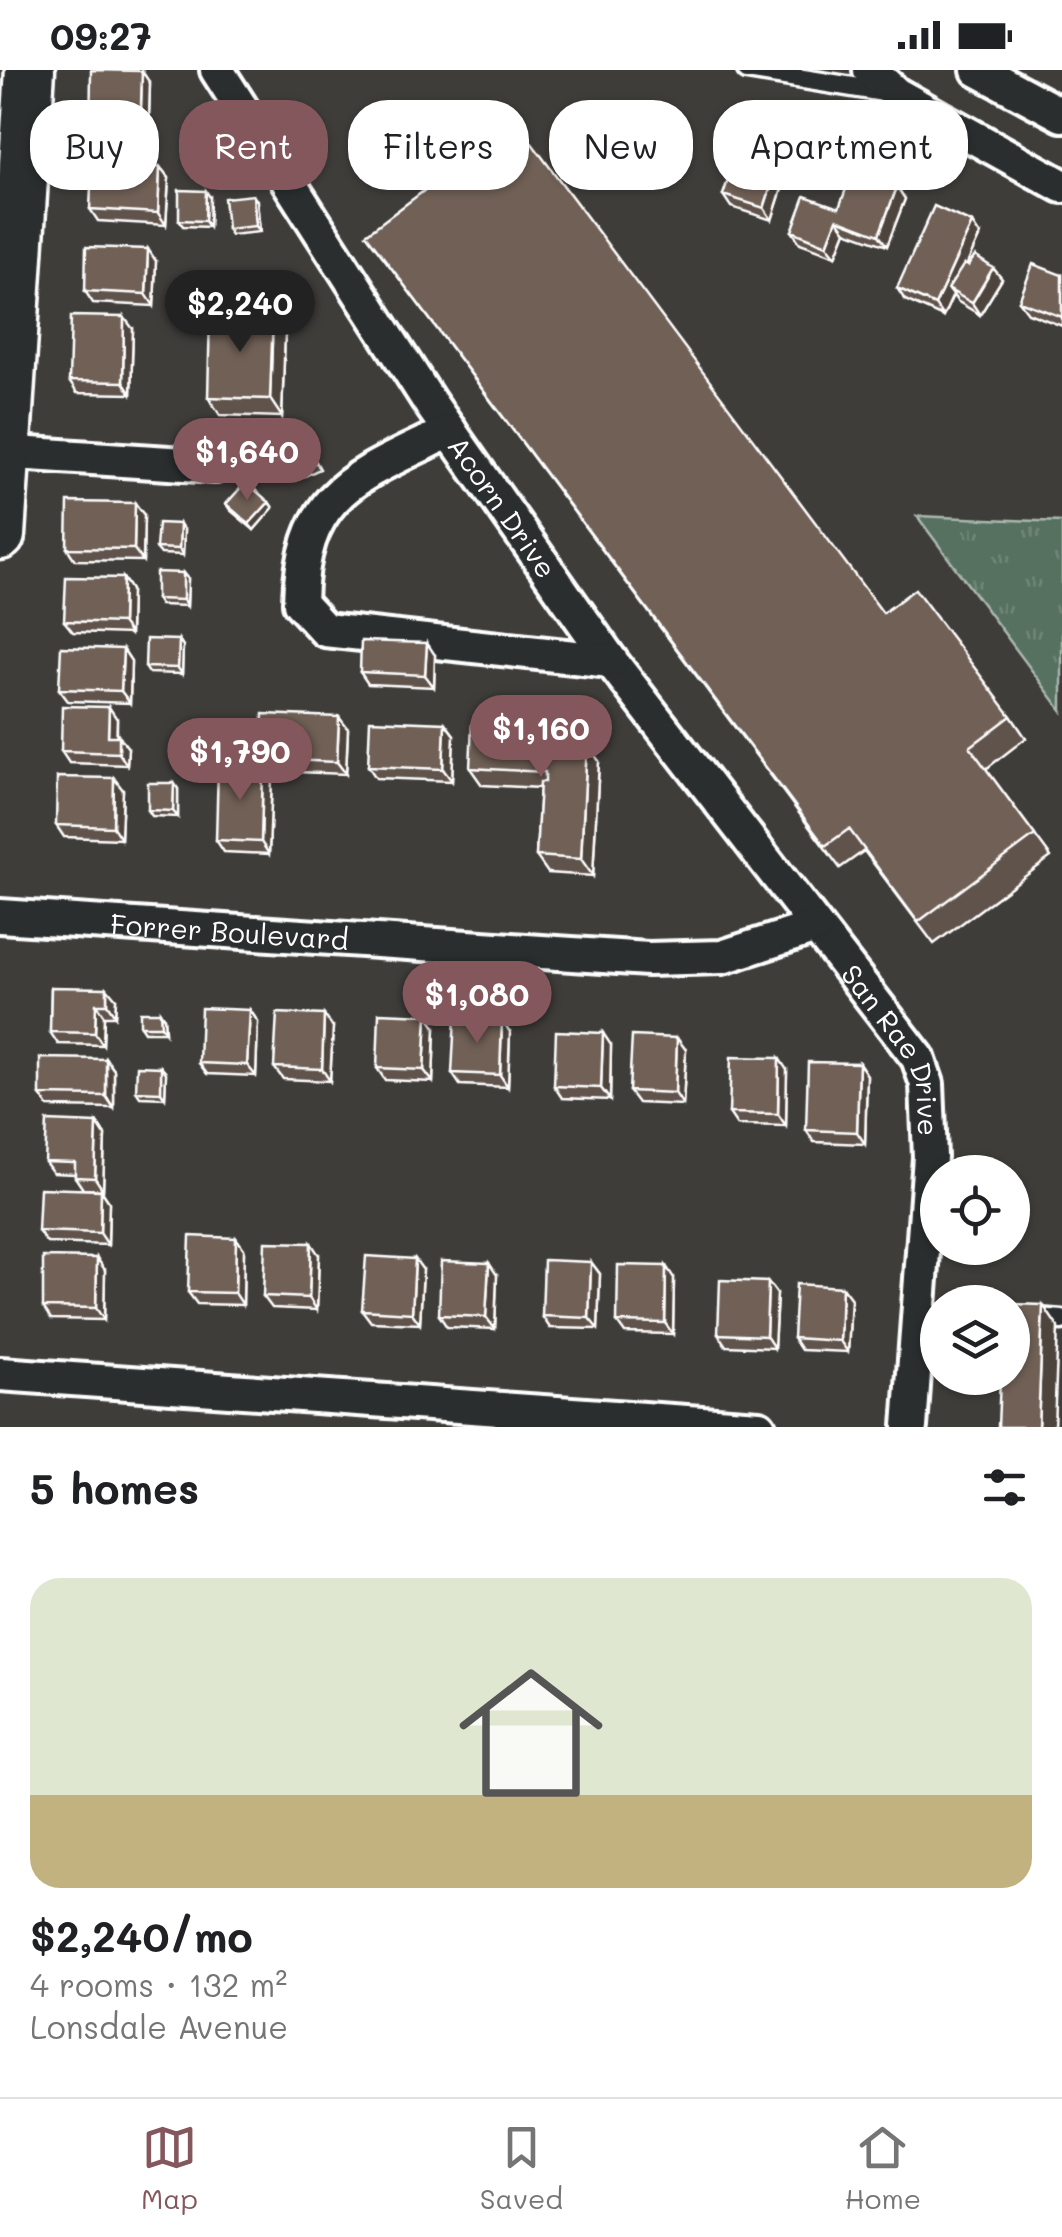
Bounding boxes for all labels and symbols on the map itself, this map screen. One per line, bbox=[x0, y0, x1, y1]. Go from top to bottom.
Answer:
pin: $2,240 bbox=[159, 270, 321, 355]
pin: $1,640 bbox=[166, 418, 328, 503]
street label: Acorn Drive bbox=[441, 429, 565, 585]
pin: $1,160 bbox=[460, 695, 622, 780]
pin: $1,790 bbox=[159, 718, 321, 803]
street label: Forrer Boulevard bbox=[109, 905, 350, 957]
street label: San Rae Drive bbox=[834, 957, 947, 1137]
pin: $1,080 bbox=[396, 961, 558, 1046]

